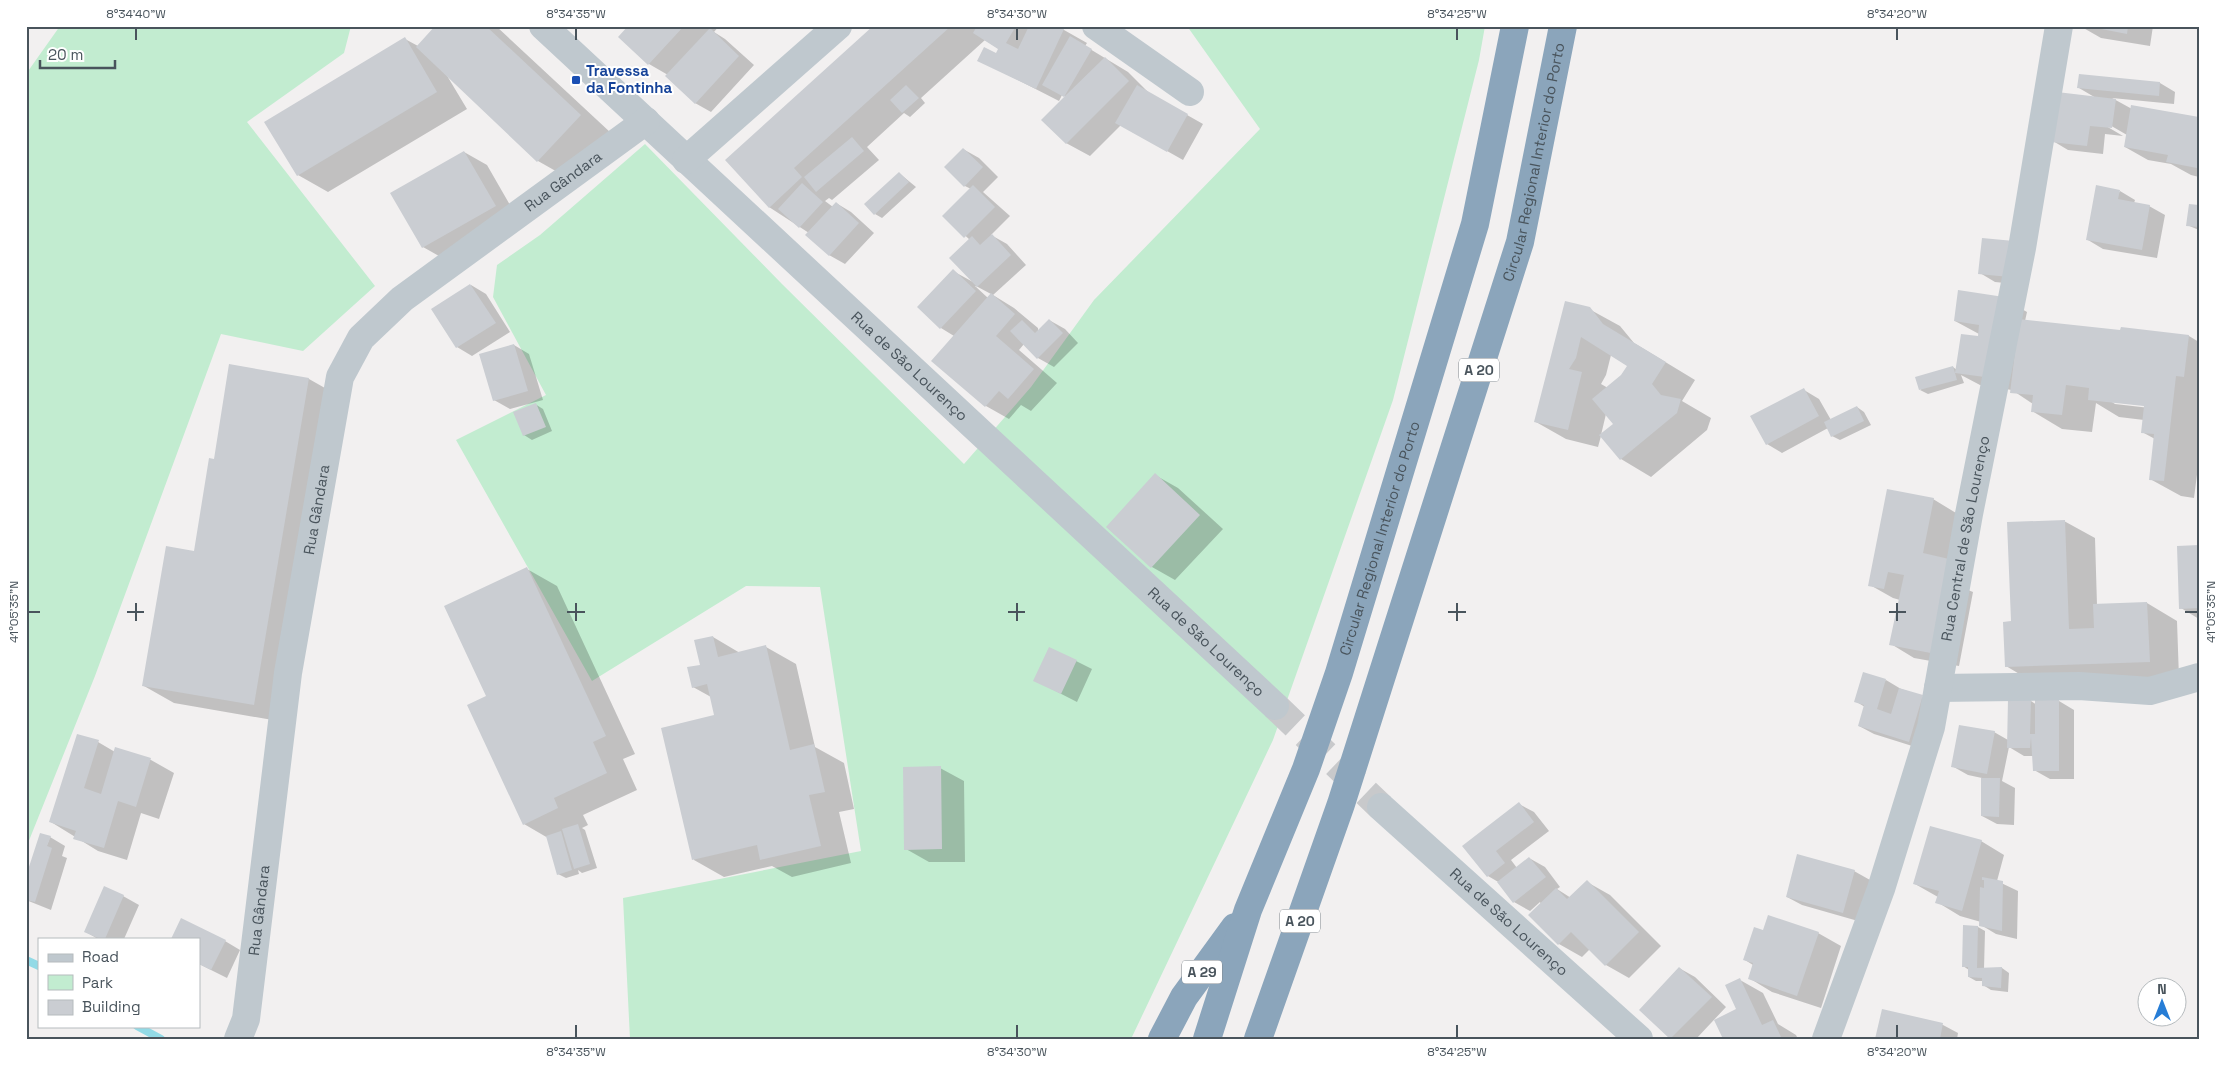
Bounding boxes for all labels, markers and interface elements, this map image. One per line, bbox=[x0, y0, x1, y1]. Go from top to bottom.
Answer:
text: 8°34'40"W bbox=[106, 6, 166, 22]
text: 8°34'35"W bbox=[546, 6, 606, 22]
text: 8°34'30"W bbox=[987, 6, 1047, 22]
text: 8°34'25"W bbox=[1427, 6, 1487, 22]
text: 8°34'20"W bbox=[1867, 6, 1927, 22]
scale bar bbox=[40, 38, 115, 70]
street label: Circular Regional Interior do Porto bbox=[1498, 41, 1568, 284]
text: 20 m bbox=[48, 45, 83, 64]
place label: Travessa da Fontinha bbox=[586, 61, 673, 97]
marker: Travessa da Fontinha bbox=[570, 74, 582, 86]
street label: Rua Gândara bbox=[520, 146, 606, 216]
street label: Rua de São Lourenço bbox=[847, 307, 972, 425]
road number: A 20 bbox=[1459, 358, 1499, 382]
street label: Circular Regional Interior do Porto bbox=[1335, 419, 1424, 658]
street label: Rua Central de São Lourenço bbox=[1936, 434, 1993, 643]
street label: Rua Gândara bbox=[299, 463, 334, 556]
text: 41°05'35"N bbox=[6, 581, 22, 643]
text: 41°05'35"N bbox=[2203, 581, 2219, 643]
street label: Rua de São Lourenço bbox=[1144, 583, 1269, 701]
street label: Rua Gândara bbox=[244, 863, 274, 957]
street label: Rua de São Lourenço bbox=[1446, 864, 1572, 980]
road number: A 20 bbox=[1280, 909, 1320, 932]
legend bbox=[38, 938, 200, 1028]
text: Road bbox=[82, 947, 119, 966]
road number: A 29 bbox=[1182, 960, 1222, 984]
text: Park bbox=[82, 973, 113, 992]
north arrow bbox=[2138, 978, 2188, 1028]
text: N bbox=[2157, 980, 2167, 998]
text: Building bbox=[82, 997, 141, 1016]
text: 8°34'35"W bbox=[546, 1044, 606, 1060]
text: 8°34'30"W bbox=[987, 1044, 1047, 1060]
text: 8°34'25"W bbox=[1427, 1044, 1487, 1060]
text: 8°34'20"W bbox=[1867, 1044, 1927, 1060]

